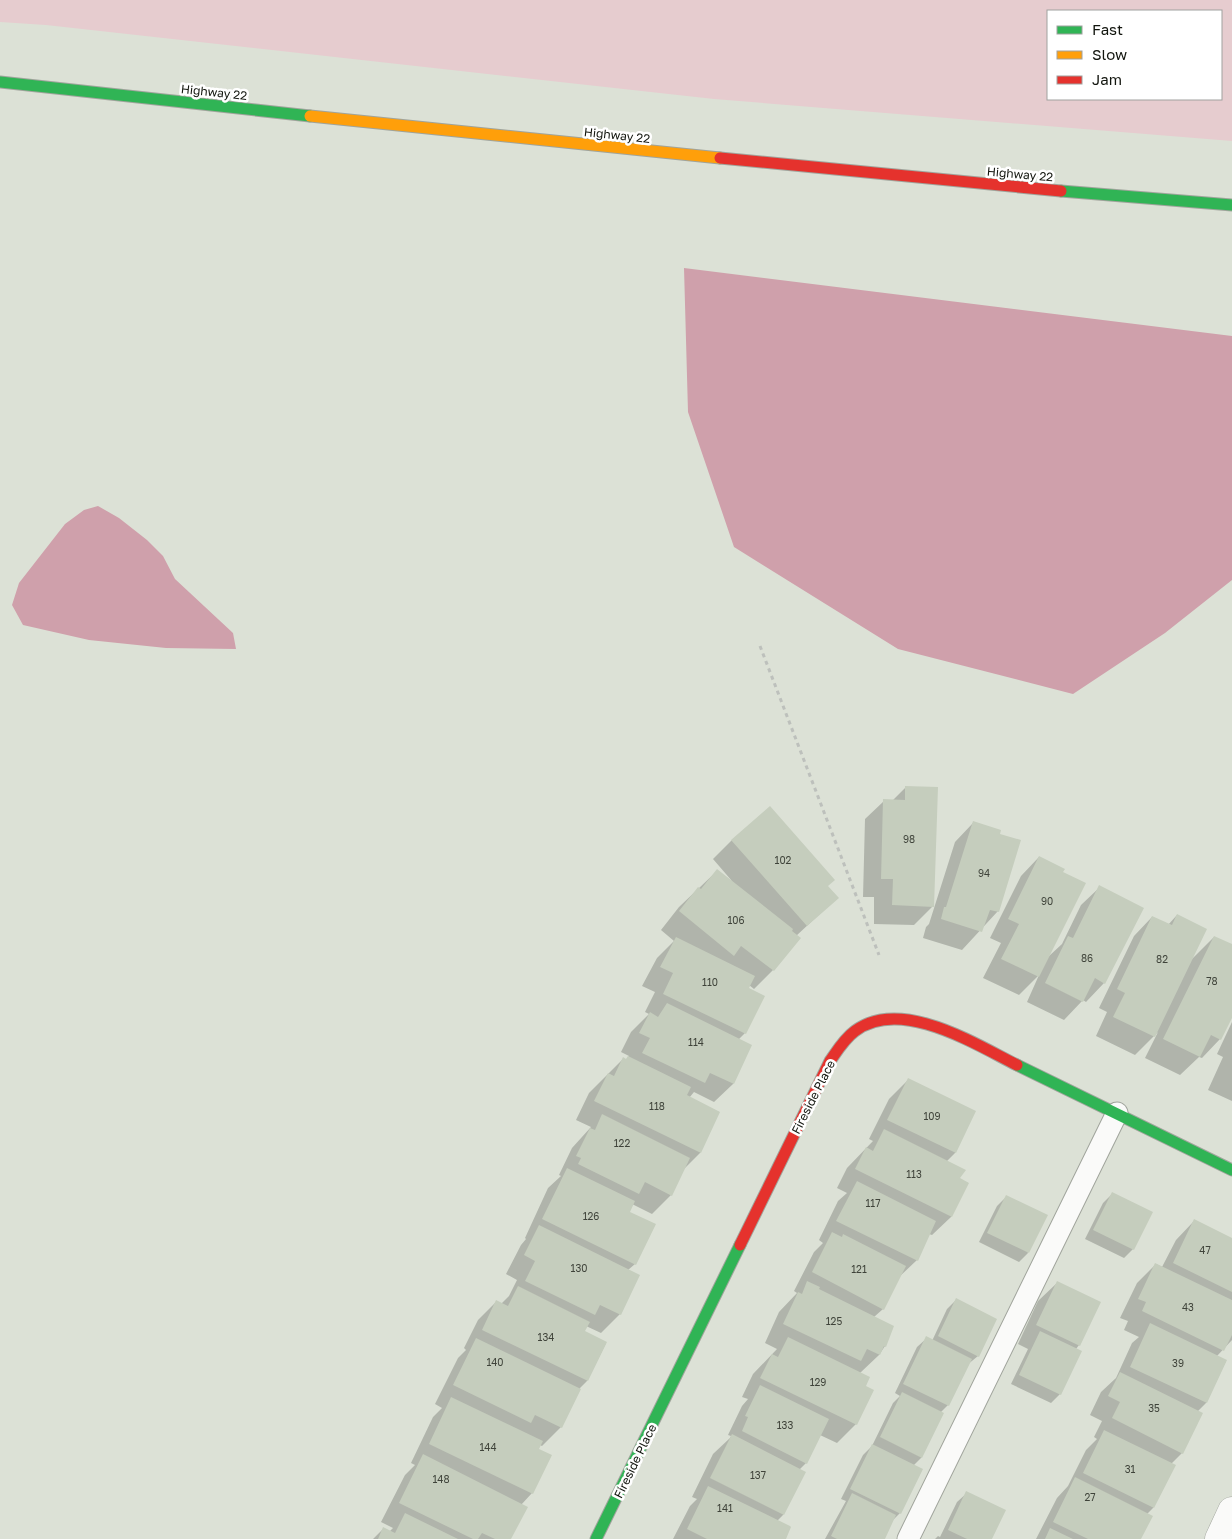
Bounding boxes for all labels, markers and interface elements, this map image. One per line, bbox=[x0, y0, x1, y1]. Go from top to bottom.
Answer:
legend bbox=[1047, 10, 1222, 100]
text: Fast bbox=[1092, 20, 1123, 38]
text: Slow bbox=[1092, 45, 1127, 63]
text: Jam bbox=[1092, 70, 1122, 88]
street label: Highway 22 bbox=[180, 81, 248, 103]
street label: Highway 22 bbox=[583, 124, 651, 146]
street label: Highway 22 bbox=[986, 164, 1054, 184]
house number: 98 bbox=[903, 833, 915, 845]
house number: 102 bbox=[775, 854, 792, 866]
house number: 94 bbox=[978, 867, 990, 879]
house number: 90 bbox=[1041, 895, 1053, 907]
house number: 106 bbox=[727, 914, 745, 926]
house number: 86 bbox=[1081, 952, 1093, 964]
house number: 82 bbox=[1156, 953, 1168, 965]
house number: 78 bbox=[1206, 975, 1218, 987]
house number: 110 bbox=[702, 976, 718, 988]
house number: 114 bbox=[688, 1036, 704, 1048]
street label: Fireside Place bbox=[788, 1058, 838, 1136]
house number: 118 bbox=[649, 1100, 665, 1112]
house number: 109 bbox=[923, 1110, 941, 1122]
house number: 122 bbox=[614, 1137, 630, 1149]
house number: 113 bbox=[906, 1168, 922, 1180]
house number: 117 bbox=[866, 1197, 881, 1209]
house number: 126 bbox=[583, 1210, 599, 1222]
house number: 47 bbox=[1199, 1244, 1211, 1256]
house number: 130 bbox=[571, 1262, 587, 1274]
house number: 121 bbox=[851, 1263, 867, 1275]
house number: 43 bbox=[1182, 1301, 1194, 1313]
house number: 125 bbox=[826, 1315, 842, 1327]
house number: 134 bbox=[538, 1331, 554, 1343]
house number: 140 bbox=[486, 1356, 504, 1368]
house number: 39 bbox=[1172, 1357, 1184, 1369]
house number: 129 bbox=[810, 1376, 826, 1388]
house number: 35 bbox=[1148, 1402, 1160, 1414]
house number: 133 bbox=[777, 1419, 793, 1431]
street label: Fireside Place bbox=[611, 1421, 659, 1501]
house number: 144 bbox=[479, 1441, 497, 1453]
house number: 31 bbox=[1125, 1463, 1135, 1475]
house number: 137 bbox=[750, 1469, 766, 1481]
house number: 148 bbox=[432, 1473, 450, 1485]
house number: 27 bbox=[1084, 1491, 1096, 1503]
house number: 141 bbox=[717, 1502, 733, 1514]

